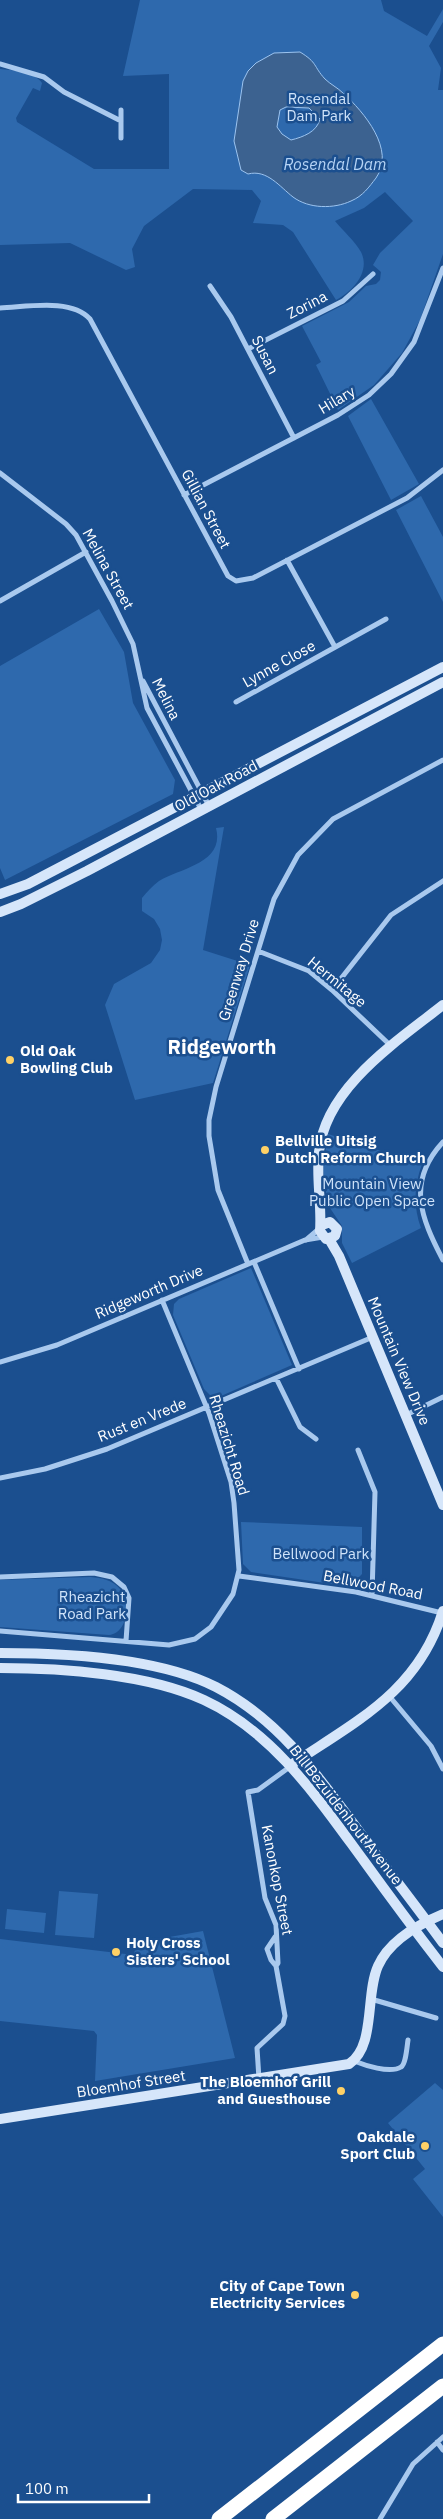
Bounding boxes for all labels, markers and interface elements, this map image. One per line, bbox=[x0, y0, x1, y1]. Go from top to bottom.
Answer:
park label: Rosendal Dam Park bbox=[286, 89, 352, 125]
water label: Rosendal Dam bbox=[283, 154, 387, 174]
street label: Zorina bbox=[283, 286, 330, 323]
street label: Susan bbox=[248, 332, 283, 377]
street label: Hilary bbox=[315, 381, 359, 418]
street label: Gillian Street bbox=[178, 466, 235, 552]
street label: Melina Street bbox=[78, 525, 138, 612]
street label: Lynne Close bbox=[239, 636, 319, 691]
street label: Melina bbox=[148, 675, 185, 723]
street label: Old Oak Road bbox=[171, 756, 261, 815]
street label: Greenway Drive bbox=[214, 916, 263, 1023]
street label: Hermitage bbox=[304, 952, 371, 1011]
district label: Ridgeworth bbox=[167, 1033, 277, 1060]
place label: Old Oak Bowling Club bbox=[20, 1041, 113, 1077]
marker: Old Oak Bowling Club bbox=[4, 1054, 16, 1066]
place label: Bellville Uitsig Dutch Reform Church bbox=[275, 1131, 426, 1167]
marker: Bellville Uitsig Dutch Reform Church bbox=[259, 1144, 271, 1156]
park label: Mountain View Public Open Space bbox=[309, 1174, 435, 1210]
street label: Ridgeworth Drive bbox=[92, 1260, 206, 1323]
street label: Mountain View Drive bbox=[364, 1294, 435, 1428]
street label: Rheazicht Road bbox=[205, 1392, 254, 1498]
street label: Rust en Vrede bbox=[95, 1393, 189, 1446]
park label: Bellwood Park bbox=[273, 1544, 370, 1563]
street label: Bellwood Road bbox=[322, 1566, 424, 1603]
park label: Rheazicht Road Park bbox=[58, 1587, 126, 1623]
street label: Bill Bezuidenhout Avenue bbox=[286, 1741, 407, 1888]
street label: Kanonkop Street bbox=[257, 1823, 298, 1937]
place label: Holy Cross Sisters' School bbox=[126, 1933, 230, 1969]
marker: Holy Cross Sisters' School bbox=[110, 1946, 122, 1958]
street label: Bloemhof Street bbox=[75, 2066, 187, 2101]
place label: The Bloemhof Grill and Guesthouse bbox=[200, 2072, 331, 2108]
marker: The Bloemhof Grill and Guesthouse bbox=[335, 2085, 347, 2097]
place label: Oakdale Sport Club bbox=[340, 2127, 415, 2163]
marker: Oakdale Sport Club bbox=[419, 2140, 431, 2152]
place label: City of Cape Town Electricity Services bbox=[210, 2276, 345, 2312]
marker: City of Cape Town Electricity Services bbox=[349, 2289, 361, 2301]
scale bar bbox=[18, 2472, 149, 2504]
text: 100 m bbox=[25, 2479, 69, 2498]

